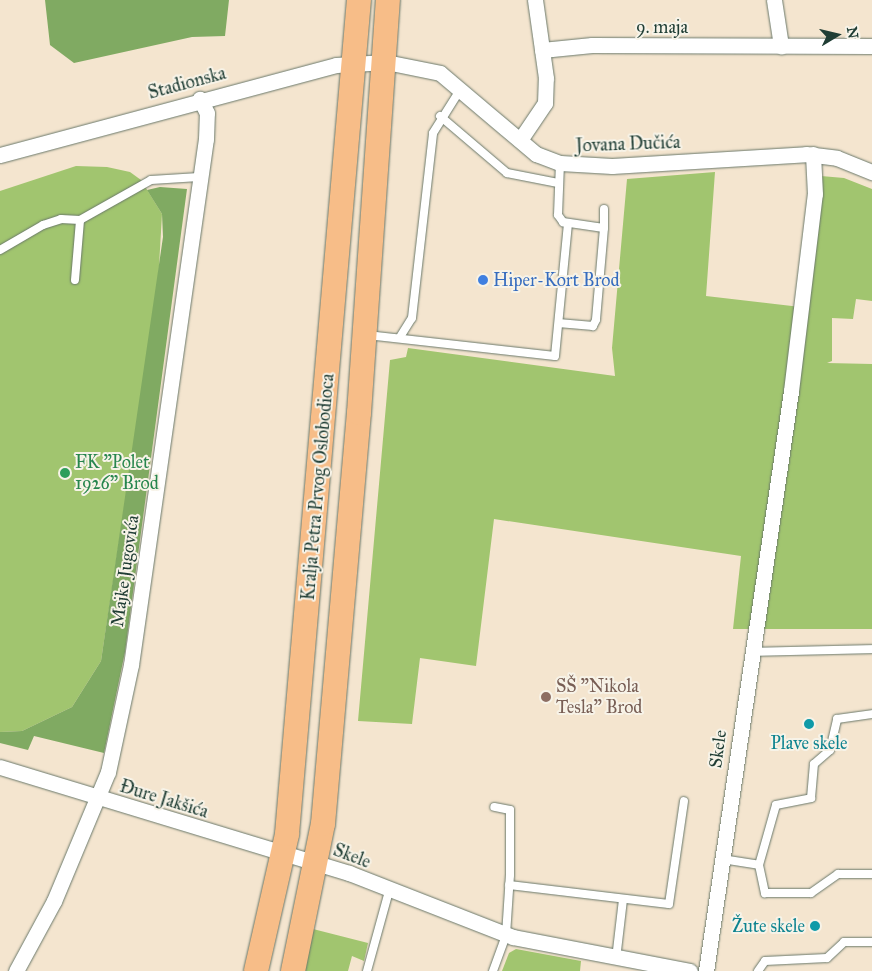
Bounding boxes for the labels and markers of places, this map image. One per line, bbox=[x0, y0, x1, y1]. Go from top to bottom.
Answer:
place label: Hiper-Kort Brod bbox=[493, 269, 620, 291]
marker: Hiper-Kort Brod bbox=[477, 274, 489, 286]
place label: FK "Polet 1926" Brod bbox=[75, 452, 159, 494]
marker: FK "Polet 1926" Brod bbox=[59, 467, 71, 479]
place label: SŠ "Nikola Tesla" Brod bbox=[556, 676, 642, 719]
marker: SŠ "Nikola Tesla" Brod bbox=[540, 691, 552, 703]
marker: Plave skele bbox=[803, 718, 815, 730]
place label: Plave skele bbox=[771, 732, 847, 754]
place label: Žute skele bbox=[732, 915, 805, 937]
marker: Žute skele bbox=[809, 920, 821, 932]

